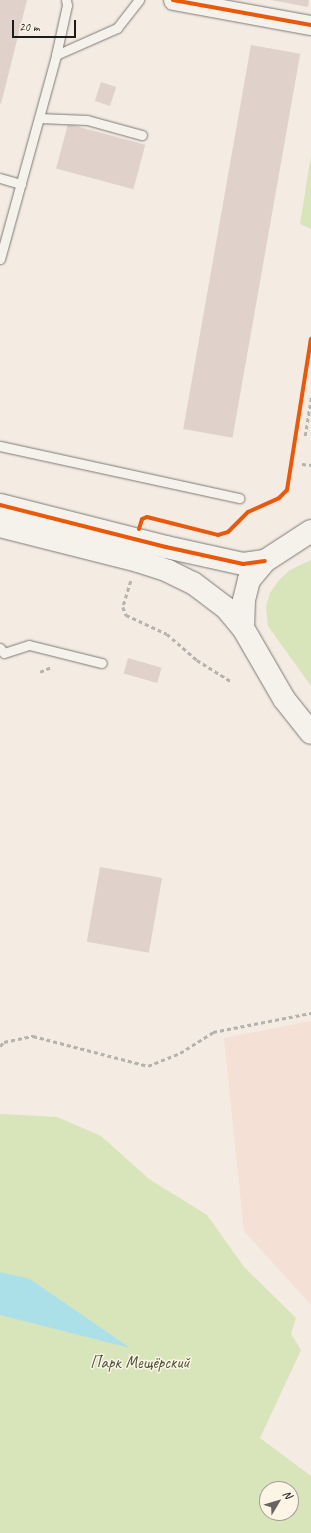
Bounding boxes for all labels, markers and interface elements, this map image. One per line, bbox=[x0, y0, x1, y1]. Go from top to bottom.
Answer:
scale bar bbox=[14, 12, 78, 38]
text: 20 m bbox=[19, 19, 39, 35]
park label: Парк Мещёрский bbox=[91, 1353, 189, 1373]
north arrow bbox=[259, 1481, 299, 1521]
text: N bbox=[280, 1487, 295, 1501]

